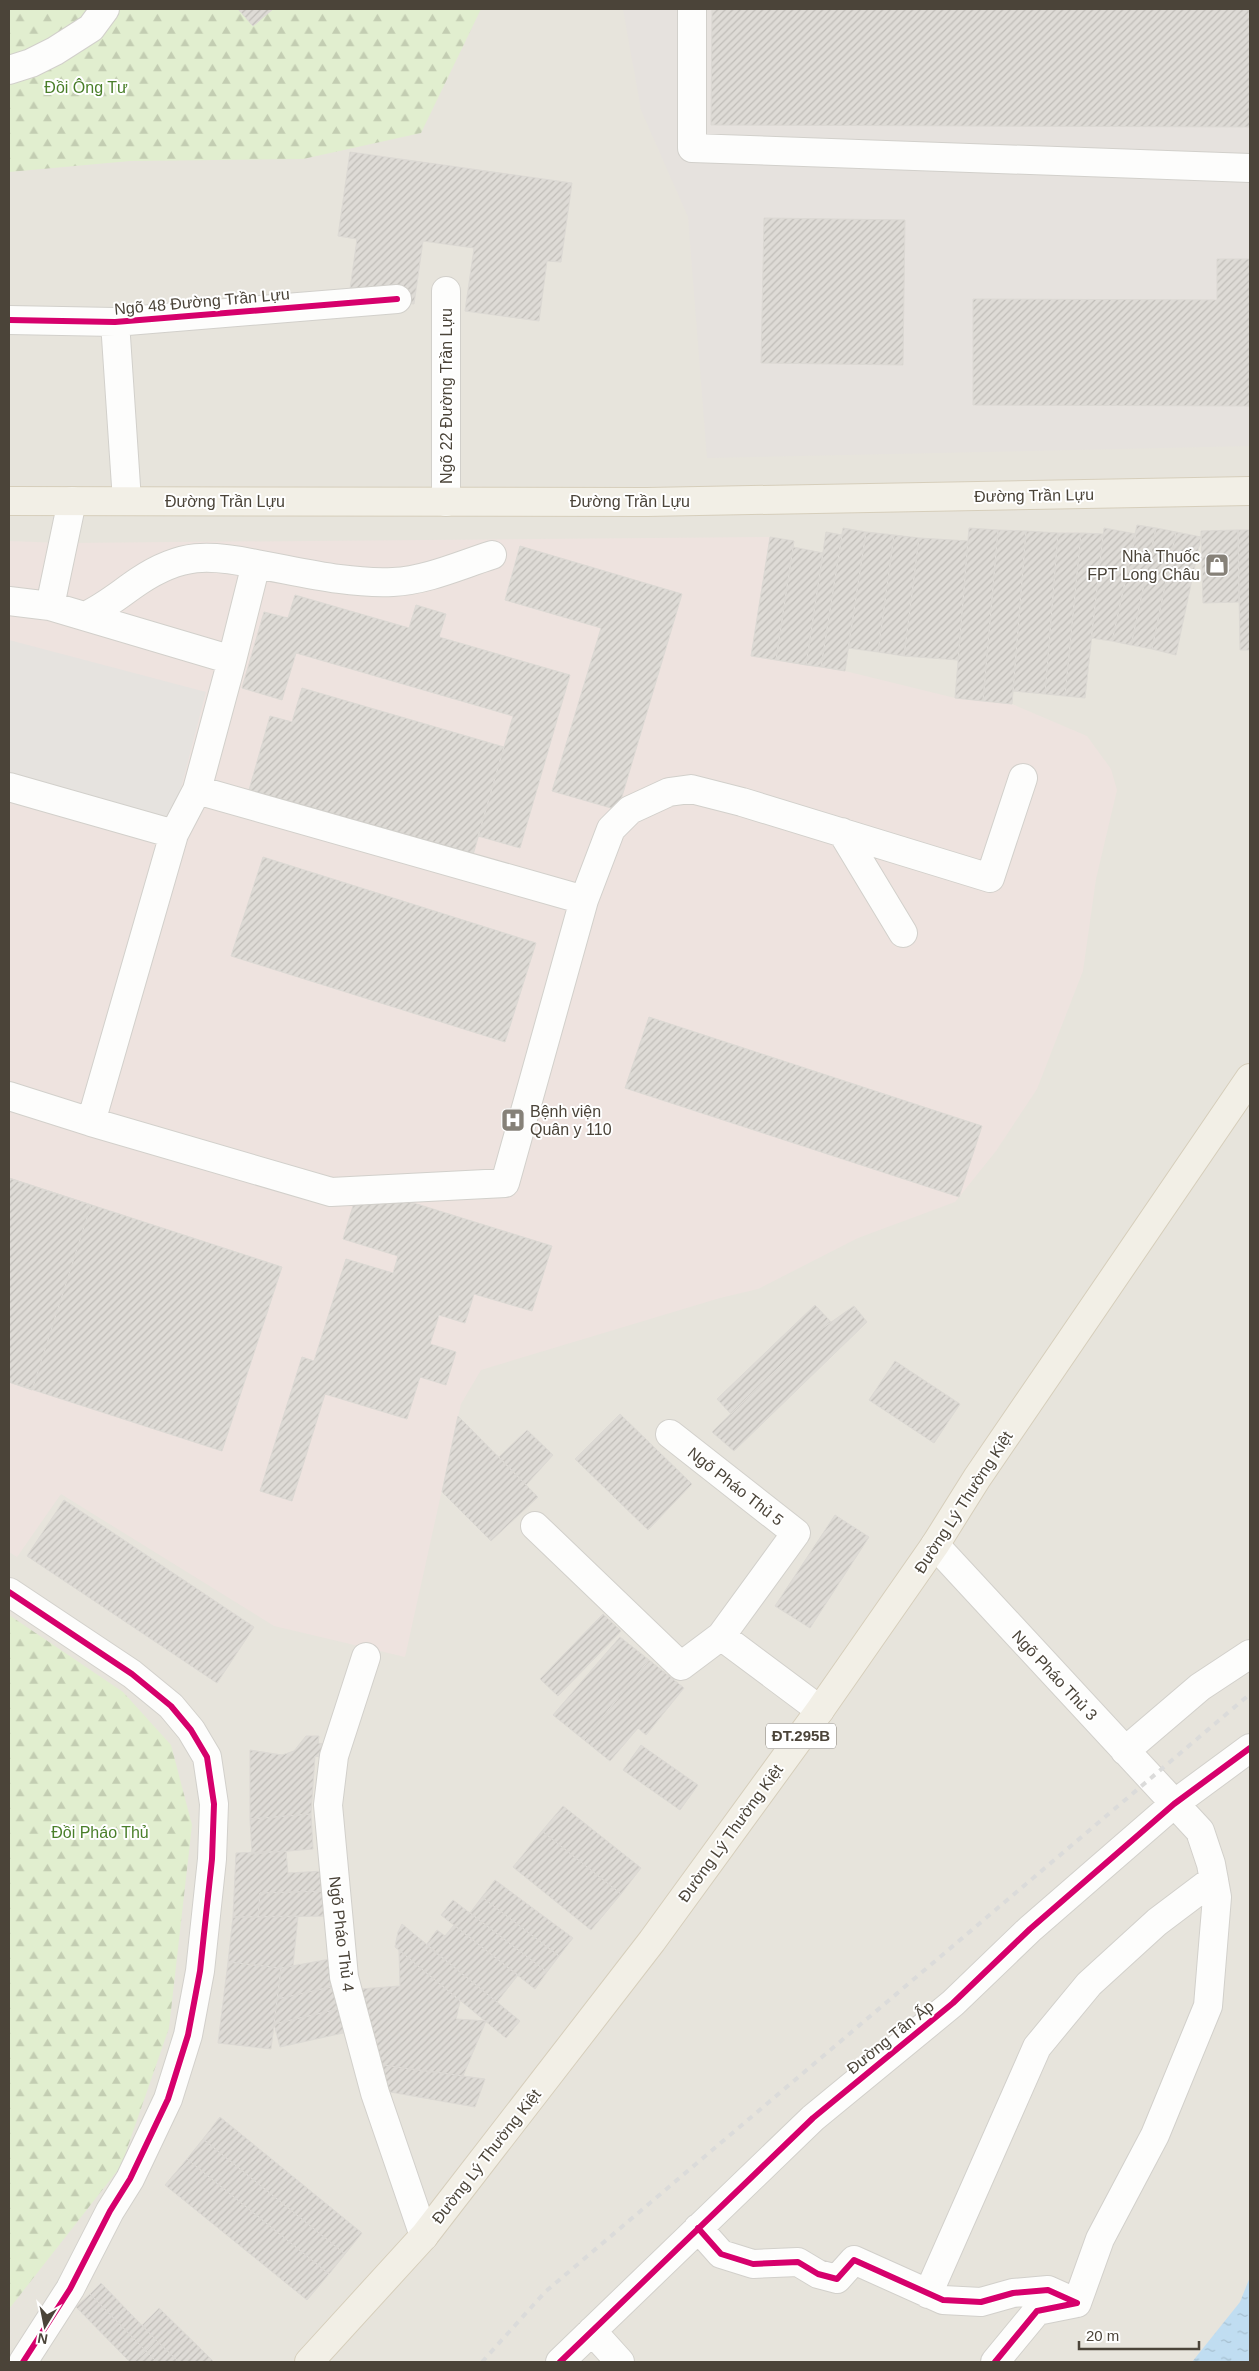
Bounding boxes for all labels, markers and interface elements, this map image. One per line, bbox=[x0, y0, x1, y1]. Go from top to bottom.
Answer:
park label: Đồi Ông Tư bbox=[44, 78, 128, 96]
street label: Ngõ 48 Đường Trần Lựu bbox=[114, 285, 290, 318]
street label: Ngõ 22 Đường Trần Lựu bbox=[438, 308, 455, 484]
street label: Đường Trần Lựu bbox=[974, 486, 1094, 505]
street label: Đường Trần Lựu bbox=[165, 493, 285, 510]
street label: Đường Trần Lựu bbox=[570, 493, 690, 510]
place label: Nhà Thuốc FPT Long Châu bbox=[1087, 548, 1200, 583]
shop icon: Nhà Thuốc FPT Long Châu bbox=[1204, 552, 1230, 578]
place label: Bệnh viện Quân y 110 bbox=[530, 1103, 612, 1138]
hospital icon: Bệnh viện Quân y 110 bbox=[500, 1107, 526, 1133]
street label: Đường Lý Thường Kiệt bbox=[911, 1428, 1016, 1576]
street label: Ngõ Pháo Thủ 5 bbox=[685, 1444, 787, 1529]
street label: Ngõ Pháo Thủ 3 bbox=[1009, 1627, 1101, 1724]
road number: ĐT.295B bbox=[766, 1724, 836, 1748]
street label: Đường Lý Thường Kiệt bbox=[675, 1761, 786, 1905]
park label: Đồi Pháo Thủ bbox=[51, 1824, 149, 1841]
street label: Ngõ Pháo Thủ 4 bbox=[326, 1875, 357, 1993]
street label: Đường Tân Ấp bbox=[843, 1996, 937, 2077]
street label: Đường Lý Thường Kiệt bbox=[429, 2085, 544, 2227]
north arrow bbox=[20, 2301, 70, 2351]
scale bar bbox=[1079, 2318, 1199, 2350]
text: 20 m bbox=[1086, 2327, 1119, 2344]
text: N bbox=[36, 2330, 49, 2348]

